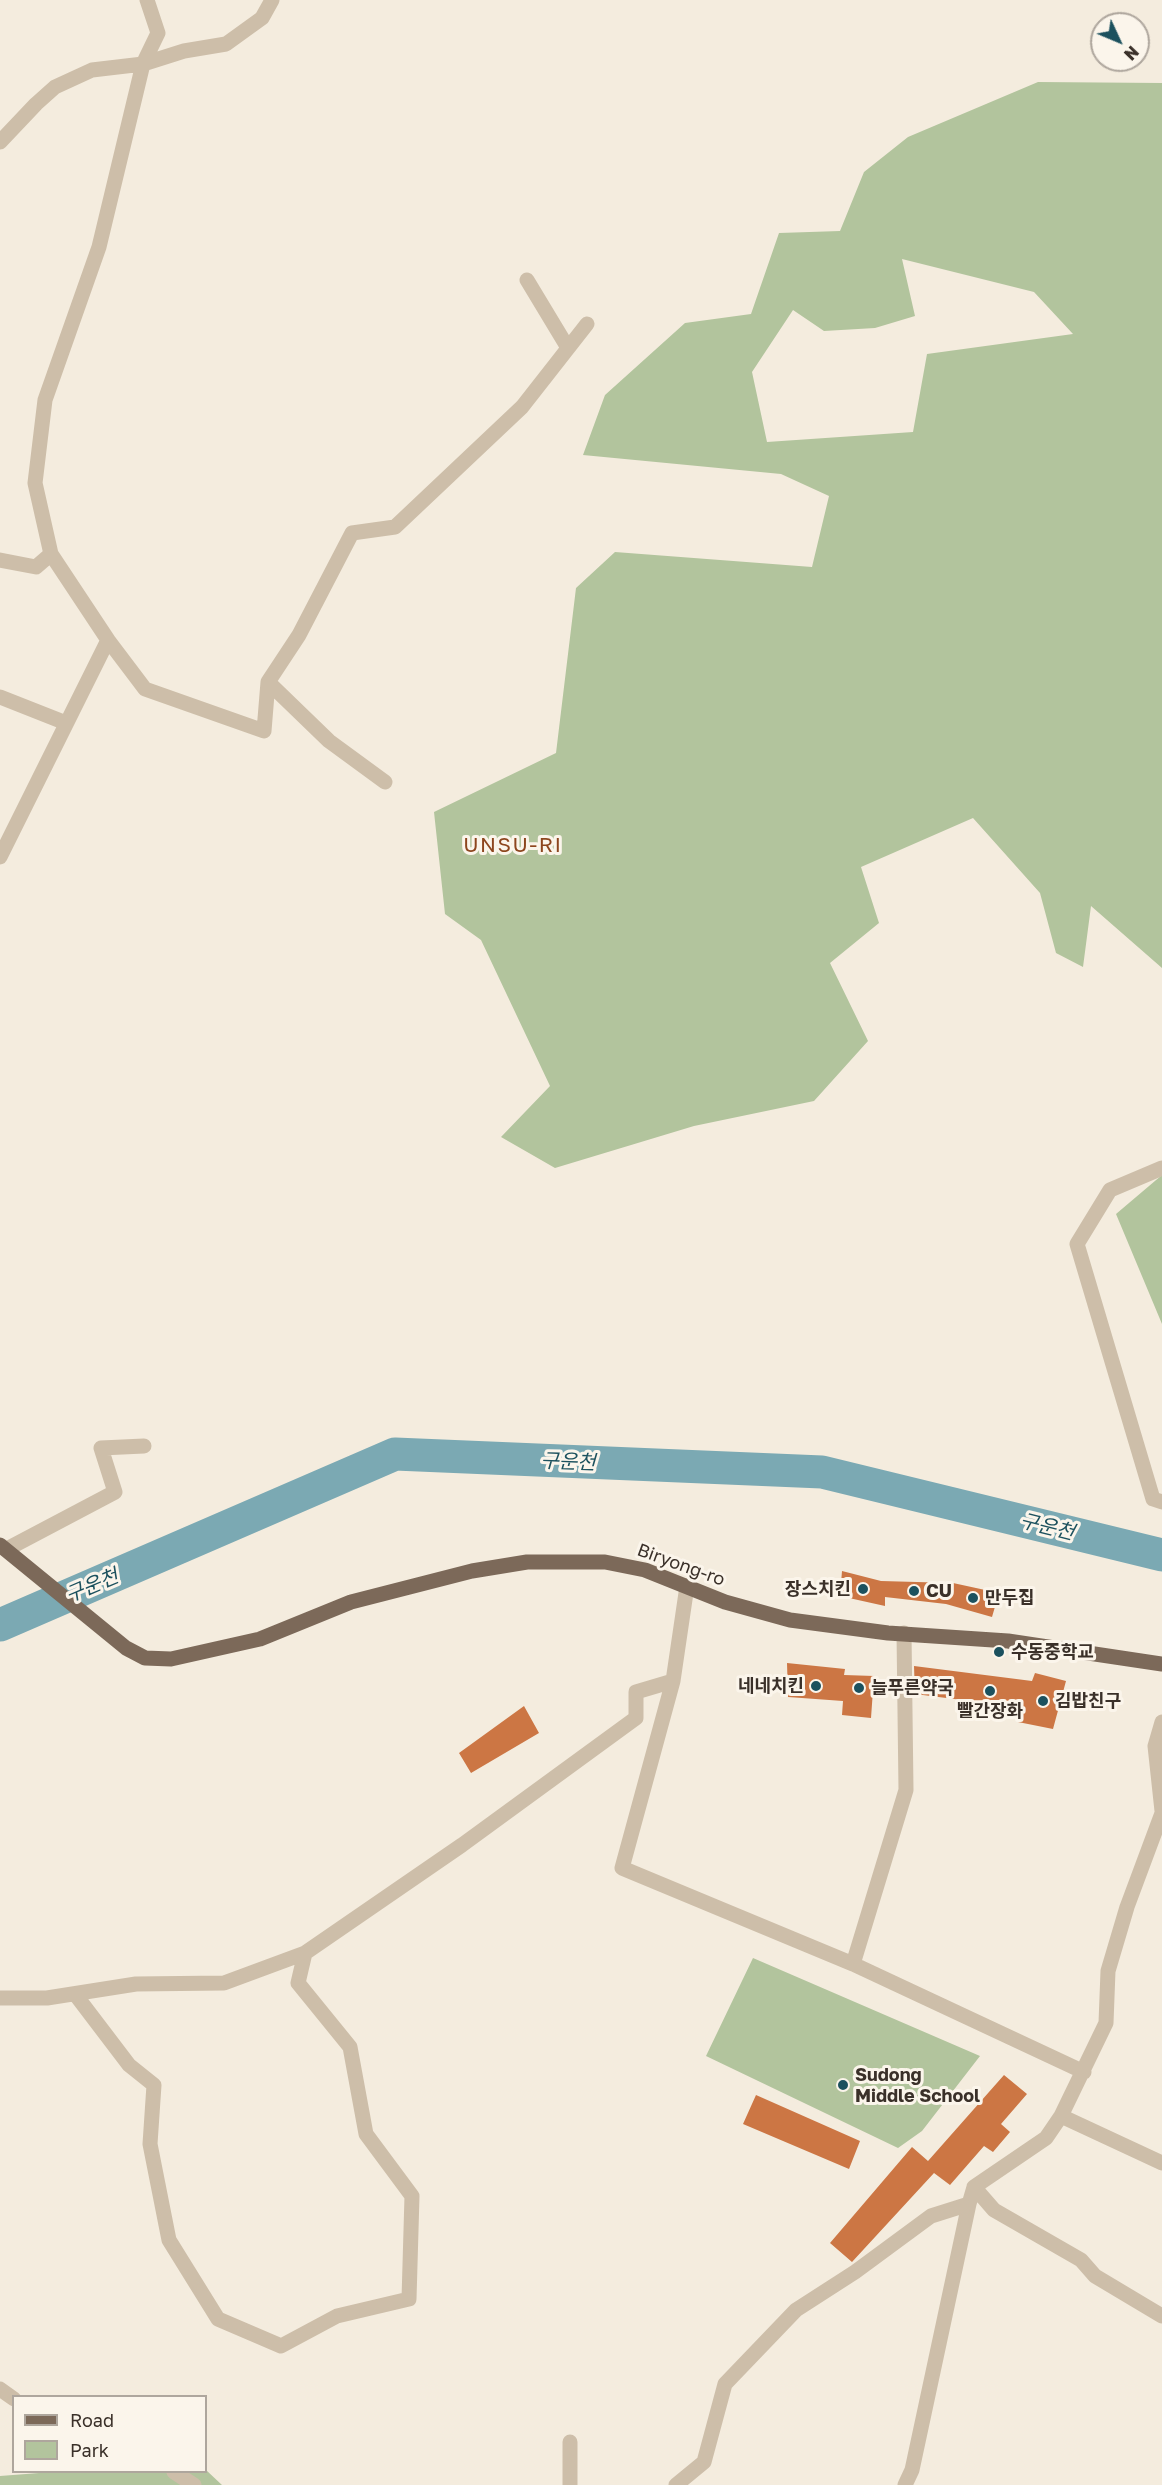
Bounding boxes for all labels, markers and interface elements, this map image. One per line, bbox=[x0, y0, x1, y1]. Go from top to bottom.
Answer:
north arrow bbox=[1090, 12, 1150, 72]
text: N bbox=[1120, 42, 1143, 64]
district label: UNSU-RI bbox=[463, 832, 563, 858]
water label: 구운천 bbox=[540, 1449, 596, 1475]
water label: 구운천 bbox=[1017, 1509, 1077, 1545]
street label: Biryong-ro bbox=[634, 1539, 728, 1591]
water label: 구운천 bbox=[62, 1564, 122, 1608]
place label: 장스치킨 bbox=[785, 1578, 851, 1600]
place label: CU bbox=[926, 1580, 952, 1602]
marker: 장스치킨 bbox=[856, 1582, 870, 1596]
marker: CU bbox=[907, 1584, 921, 1598]
place label: 만두집 bbox=[985, 1587, 1035, 1609]
marker: 만두집 bbox=[966, 1591, 980, 1605]
place label: 수동중학교 bbox=[1011, 1641, 1094, 1663]
marker: 수동중학교 bbox=[992, 1645, 1006, 1659]
place label: 네네치킨 bbox=[738, 1675, 804, 1697]
place label: 늘푸른약국 bbox=[871, 1677, 954, 1699]
marker: 네네치킨 bbox=[809, 1679, 823, 1693]
marker: 늘푸른약국 bbox=[852, 1681, 866, 1695]
marker: 빨간장화 bbox=[983, 1684, 997, 1698]
place label: 김밥친구 bbox=[1055, 1690, 1121, 1712]
marker: 김밥친구 bbox=[1036, 1694, 1050, 1708]
place label: 빨간장화 bbox=[957, 1700, 1023, 1722]
place label: Sudong Middle School bbox=[855, 2064, 980, 2106]
marker: Sudong Middle School bbox=[836, 2078, 850, 2092]
legend bbox=[12, 2395, 207, 2473]
text: Road bbox=[70, 2409, 114, 2431]
text: Park bbox=[70, 2439, 109, 2461]

